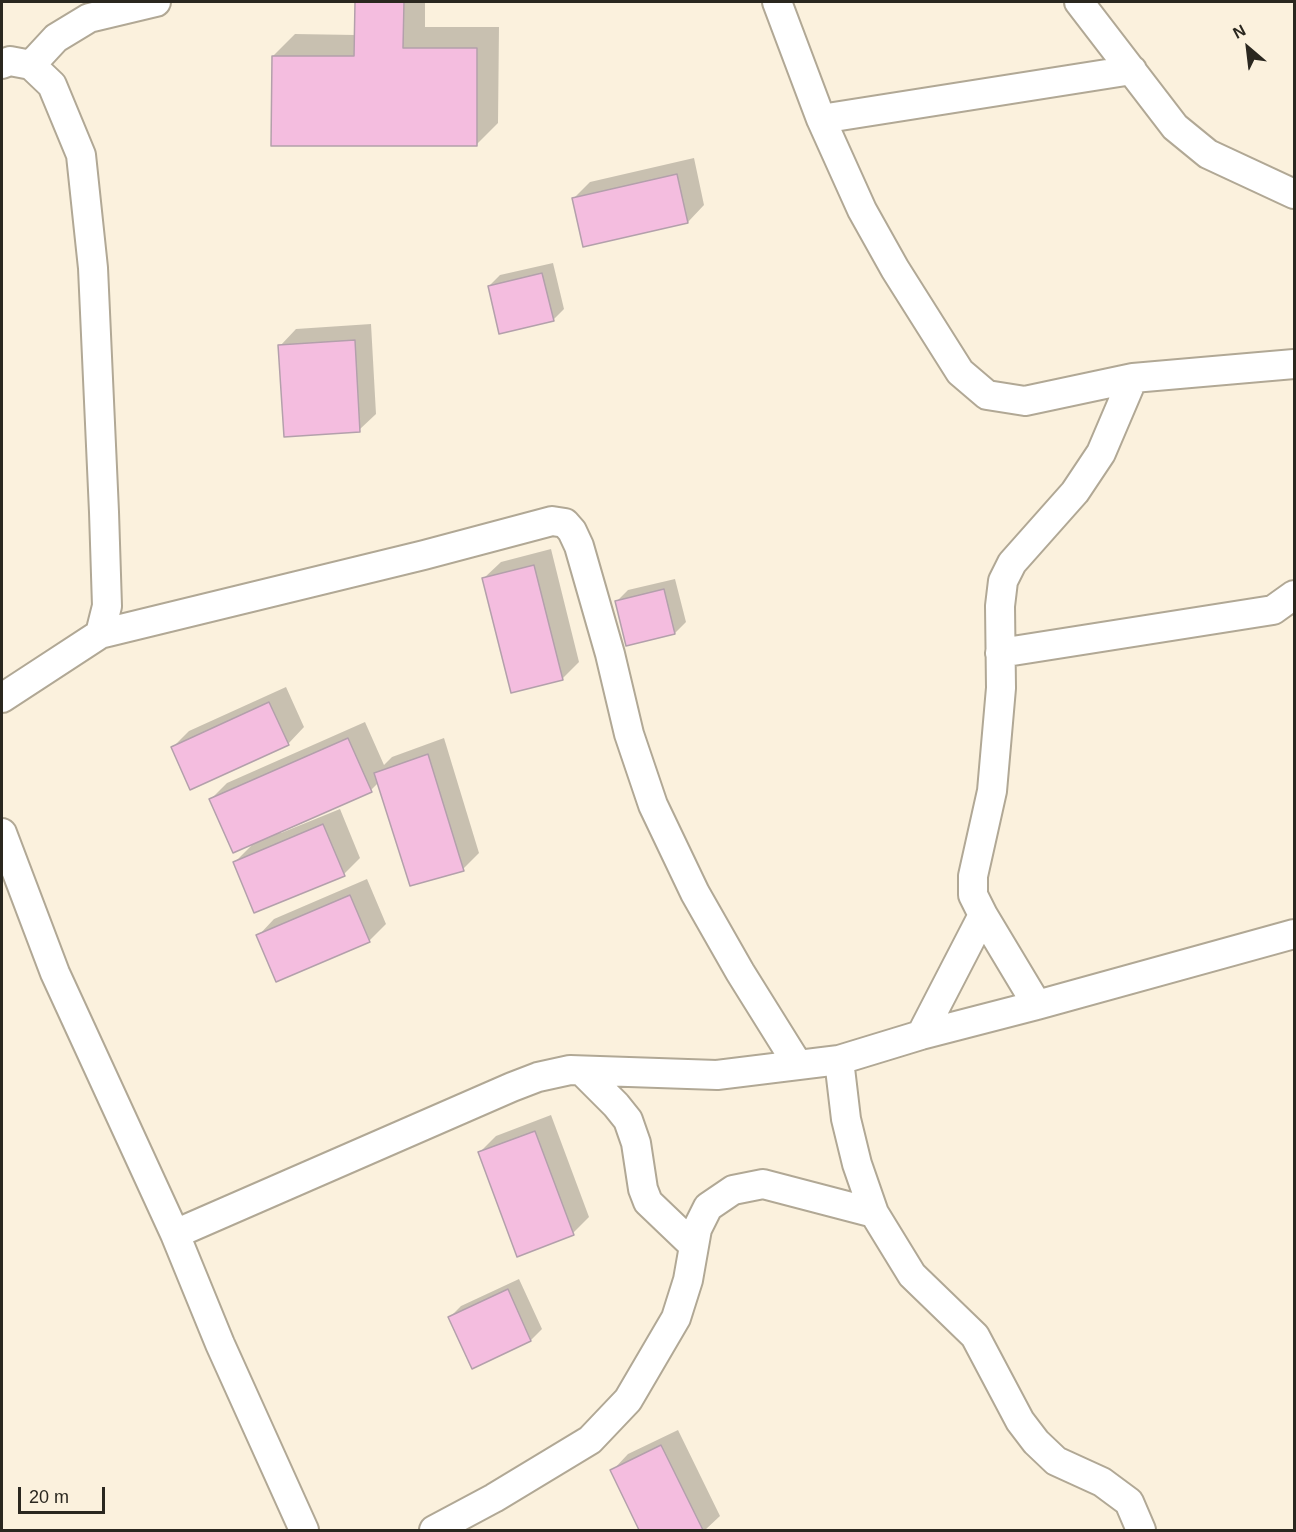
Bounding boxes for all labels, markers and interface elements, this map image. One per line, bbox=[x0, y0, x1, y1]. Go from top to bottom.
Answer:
north arrow bbox=[1218, 18, 1278, 78]
text: N bbox=[1230, 21, 1248, 42]
scale bar bbox=[21, 1475, 108, 1513]
text: 20 m bbox=[29, 1487, 69, 1507]

